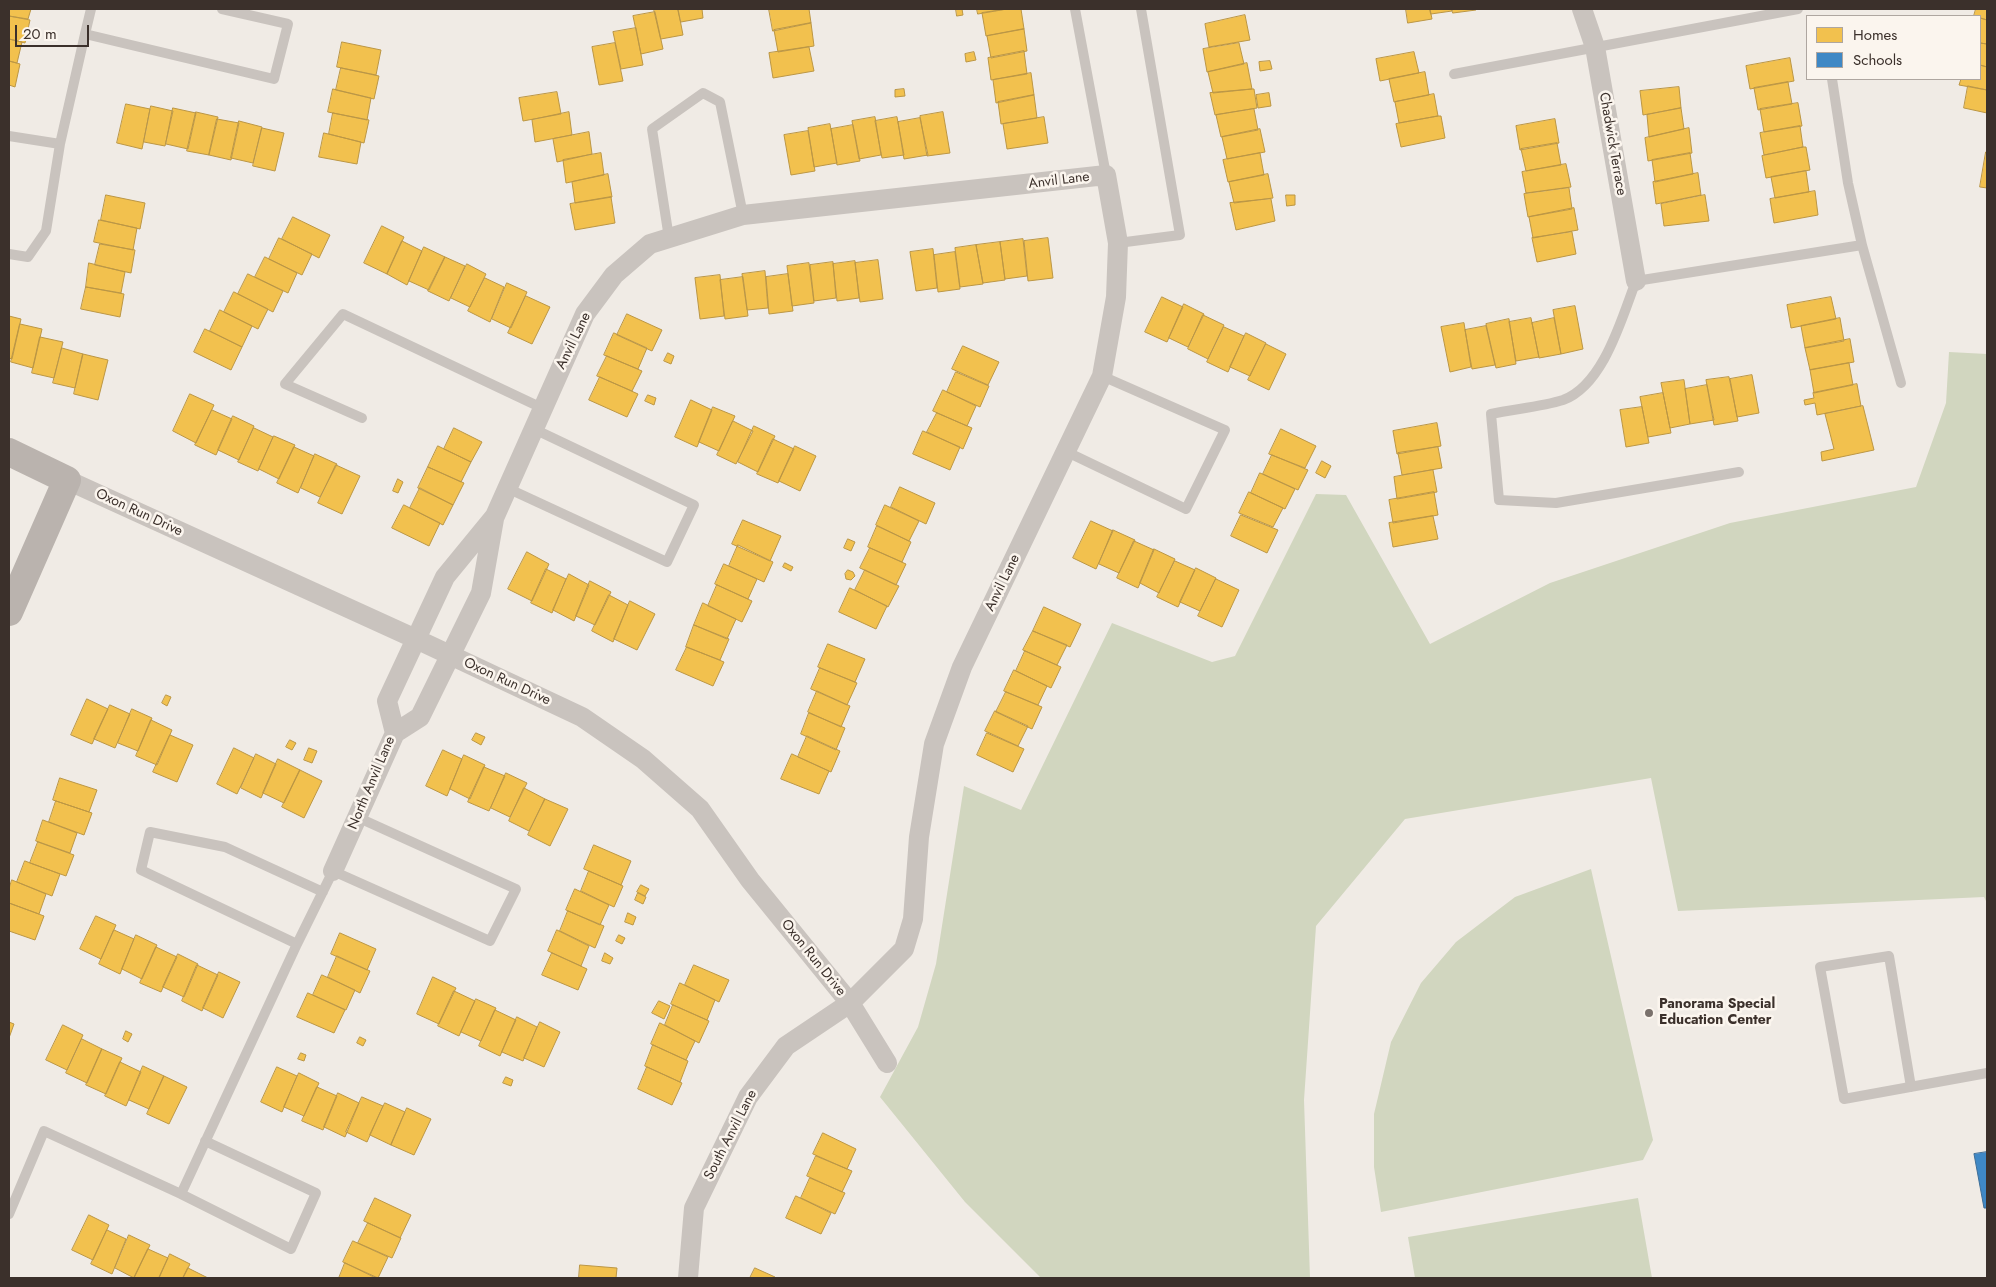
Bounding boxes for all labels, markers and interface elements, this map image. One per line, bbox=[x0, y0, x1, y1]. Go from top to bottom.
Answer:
scale bar bbox=[18, 15, 91, 47]
legend bbox=[1806, 15, 1981, 80]
text: 20 m bbox=[23, 23, 57, 45]
text: Homes bbox=[1853, 24, 1897, 46]
text: Schools bbox=[1853, 49, 1902, 71]
street label: Chadwick Terrace bbox=[1595, 91, 1629, 197]
street label: Anvil Lane bbox=[1028, 169, 1090, 193]
street label: Anvil Lane bbox=[553, 310, 595, 372]
street label: Oxon Run Drive bbox=[93, 486, 185, 540]
street label: Anvil Lane bbox=[982, 552, 1024, 614]
street label: Oxon Run Drive bbox=[461, 655, 553, 709]
street label: North Anvil Lane bbox=[345, 734, 399, 832]
street label: Oxon Run Drive bbox=[777, 916, 849, 1000]
place label: Panorama Special Education Center bbox=[1659, 997, 1775, 1030]
marker: Panorama Special Education Center bbox=[1643, 1007, 1655, 1019]
street label: South Anvil Lane bbox=[701, 1087, 761, 1183]

